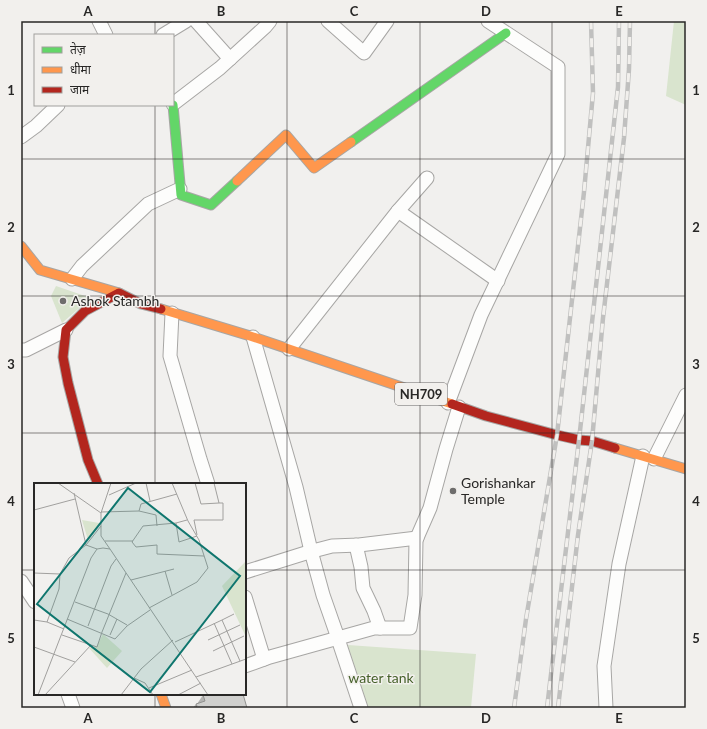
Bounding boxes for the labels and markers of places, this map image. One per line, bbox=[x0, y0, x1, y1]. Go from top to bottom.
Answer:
place label: Ashok Stambh bbox=[71, 292, 159, 309]
marker: Ashok Stambh bbox=[58, 296, 68, 306]
place label: Gorishankar Temple bbox=[461, 474, 535, 507]
marker: Gorishankar Temple bbox=[448, 486, 458, 496]

